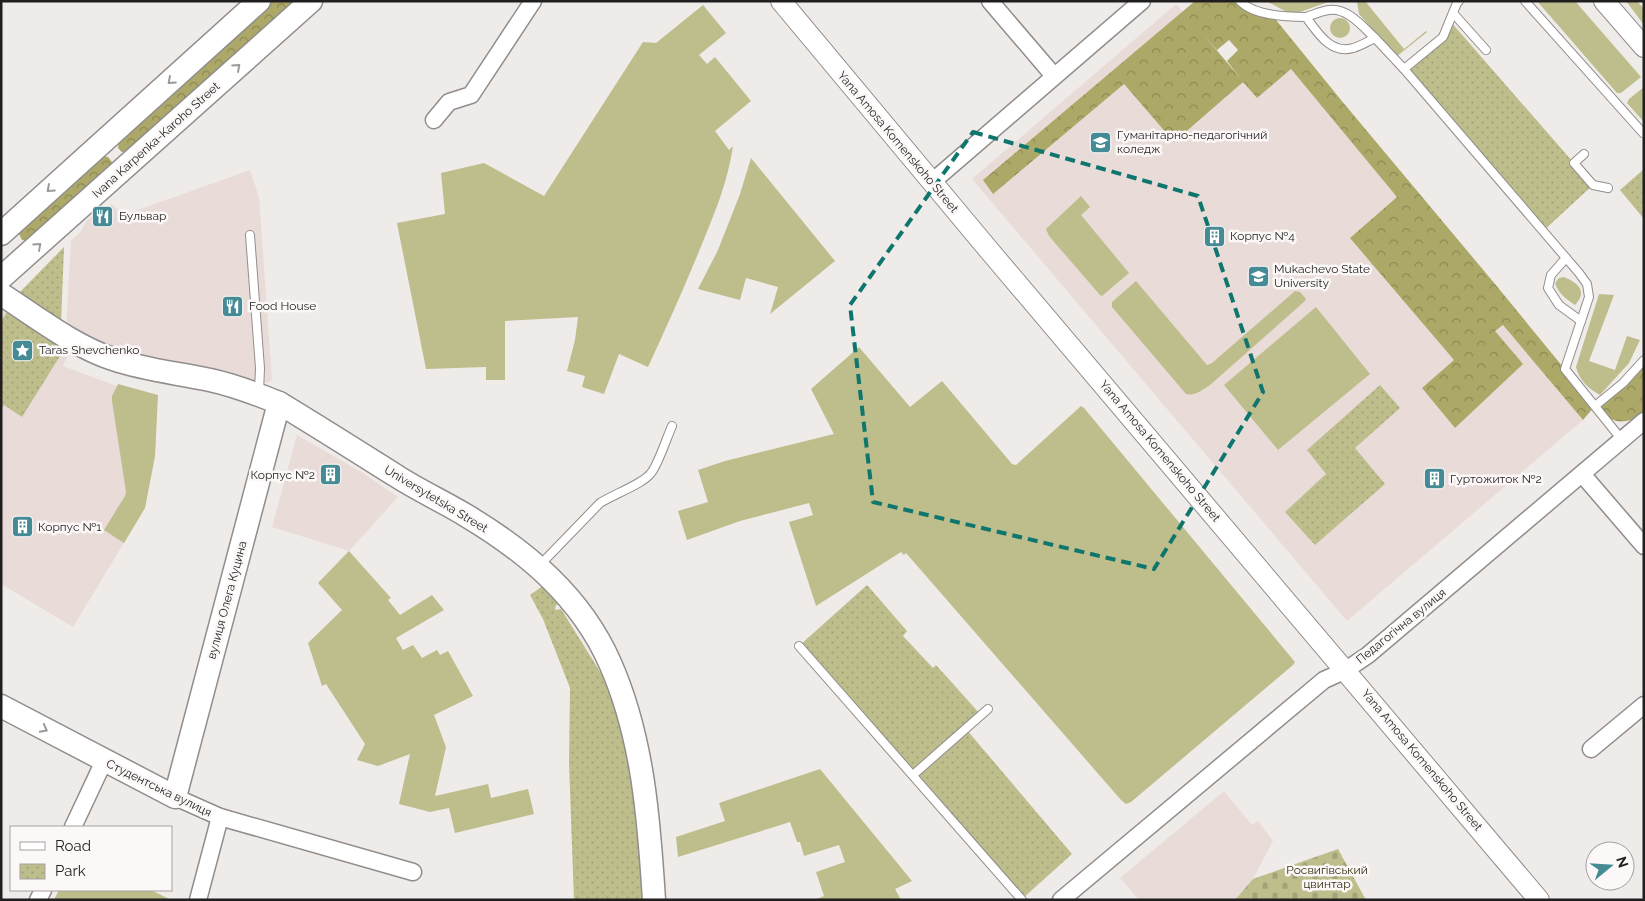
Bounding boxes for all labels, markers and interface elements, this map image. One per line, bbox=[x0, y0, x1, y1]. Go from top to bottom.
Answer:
one-way arrow bbox=[231, 64, 240, 73]
street label: Yana Amosa Komenskoho Street bbox=[835, 68, 961, 216]
one-way arrow bbox=[167, 75, 176, 84]
street label: Ivana Karpenka-Karoho Street bbox=[90, 79, 222, 201]
place label: Гуманітарно-педагогічний коледж bbox=[1117, 128, 1267, 156]
school or university icon: Гуманітарно-педагогічний коледж bbox=[1089, 130, 1113, 154]
one-way arrow bbox=[47, 184, 56, 193]
restaurant icon: Бульвар bbox=[91, 204, 115, 228]
place label: Бульвар bbox=[119, 209, 166, 223]
building icon: Корпус №4 bbox=[1202, 224, 1226, 248]
place label: Корпус №4 bbox=[1230, 229, 1295, 243]
one-way arrow bbox=[32, 243, 41, 252]
place label: Mukachevo State University bbox=[1274, 262, 1370, 290]
school or university icon: Mukachevo State University bbox=[1246, 264, 1270, 288]
restaurant icon: Food House bbox=[221, 294, 245, 318]
place label: Food House bbox=[249, 299, 316, 313]
place icon: Taras Shevchenko bbox=[11, 338, 35, 362]
place label: Taras Shevchenko bbox=[39, 343, 139, 357]
street label: Yana Amosa Komenskoho Street bbox=[1097, 377, 1223, 525]
building icon: Корпус №2 bbox=[319, 463, 343, 487]
street label: Universytetska Street bbox=[382, 463, 490, 535]
building icon: Гуртожиток №2 bbox=[1422, 467, 1446, 491]
place label: Корпус №2 bbox=[251, 468, 315, 482]
place label: Гуртожиток №2 bbox=[1450, 472, 1542, 486]
building icon: Корпус №1 bbox=[10, 515, 34, 539]
place label: Корпус №1 bbox=[38, 520, 101, 534]
street label: вулиця Олега Куцина bbox=[204, 539, 250, 661]
street label: Педагогічна вулиця bbox=[1353, 585, 1449, 667]
street label: Yana Amosa Komenskoho Street bbox=[1359, 686, 1485, 834]
one-way arrow bbox=[39, 723, 48, 733]
street label: Студентська вулиця bbox=[104, 756, 214, 820]
legend bbox=[10, 826, 172, 891]
text: Road bbox=[55, 837, 91, 855]
north arrow bbox=[1585, 841, 1635, 891]
text: N bbox=[1613, 854, 1632, 870]
text: Park bbox=[55, 862, 86, 880]
park label: Росвигівський цвинтар bbox=[1286, 863, 1368, 891]

